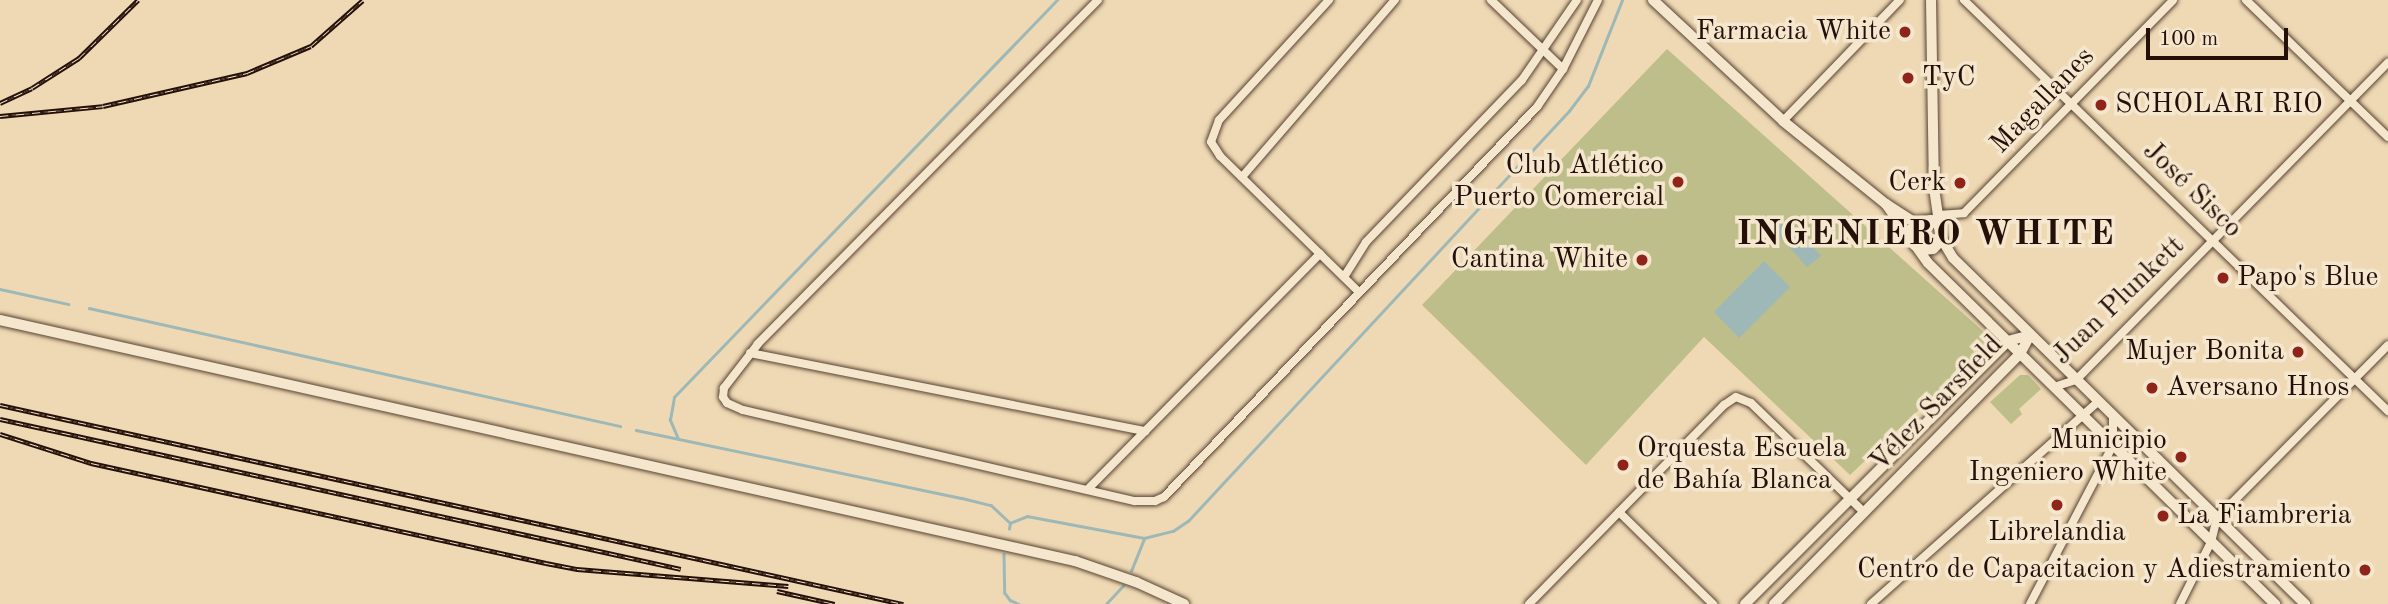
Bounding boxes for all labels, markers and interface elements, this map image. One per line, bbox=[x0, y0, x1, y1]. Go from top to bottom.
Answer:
scale bar bbox=[2150, 14, 2292, 58]
place label: Farmacia White bbox=[1696, 15, 1891, 49]
marker: Farmacia White bbox=[1897, 24, 1913, 40]
text: 100 m bbox=[2159, 29, 2218, 50]
street label: Magallanes bbox=[1984, 41, 2102, 161]
place label: TyC bbox=[1922, 61, 1976, 95]
marker: TyC bbox=[1900, 70, 1916, 86]
place label: SCHOLARI RIO bbox=[2115, 88, 2323, 122]
marker: SCHOLARI RIO bbox=[2093, 97, 2109, 113]
street label: José Sisco bbox=[2135, 134, 2249, 246]
place label: Club Atlético Puerto Comercial bbox=[1454, 149, 1664, 215]
place label: Cerk bbox=[1888, 166, 1946, 200]
marker: Club Atlético Puerto Comercial bbox=[1670, 174, 1686, 190]
marker: Cerk bbox=[1952, 175, 1968, 191]
district label: INGENIERO WHITE bbox=[1738, 214, 2114, 256]
street label: Juan Plunkett bbox=[2046, 230, 2192, 372]
place label: Cantina White bbox=[1451, 243, 1628, 277]
marker: Cantina White bbox=[1634, 252, 1650, 268]
place label: Papo's Blue bbox=[2237, 261, 2378, 295]
marker: Papo's Blue bbox=[2215, 270, 2231, 286]
street label: Vélez Sarsfield bbox=[1863, 329, 2011, 479]
place label: Mujer Bonita bbox=[2125, 335, 2284, 369]
marker: Mujer Bonita bbox=[2290, 344, 2306, 360]
place label: Aversano Hnos bbox=[2166, 371, 2350, 405]
marker: Aversano Hnos bbox=[2144, 380, 2160, 396]
place label: Municipio Ingeniero White bbox=[1969, 424, 2167, 490]
place label: Orquesta Escuela de Bahía Blanca bbox=[1637, 432, 1846, 498]
marker: Municipio Ingeniero White bbox=[2173, 449, 2189, 465]
marker: Orquesta Escuela de Bahía Blanca bbox=[1615, 457, 1631, 473]
marker: Librelandia bbox=[2049, 497, 2065, 513]
place label: La Fiambreria bbox=[2177, 499, 2352, 533]
marker: La Fiambreria bbox=[2155, 508, 2171, 524]
place label: Librelandia bbox=[1988, 516, 2126, 550]
place label: Centro de Capacitacion y Adiestramiento bbox=[1857, 553, 2351, 587]
marker: Centro de Capacitacion y Adiestramiento bbox=[2357, 562, 2373, 578]

